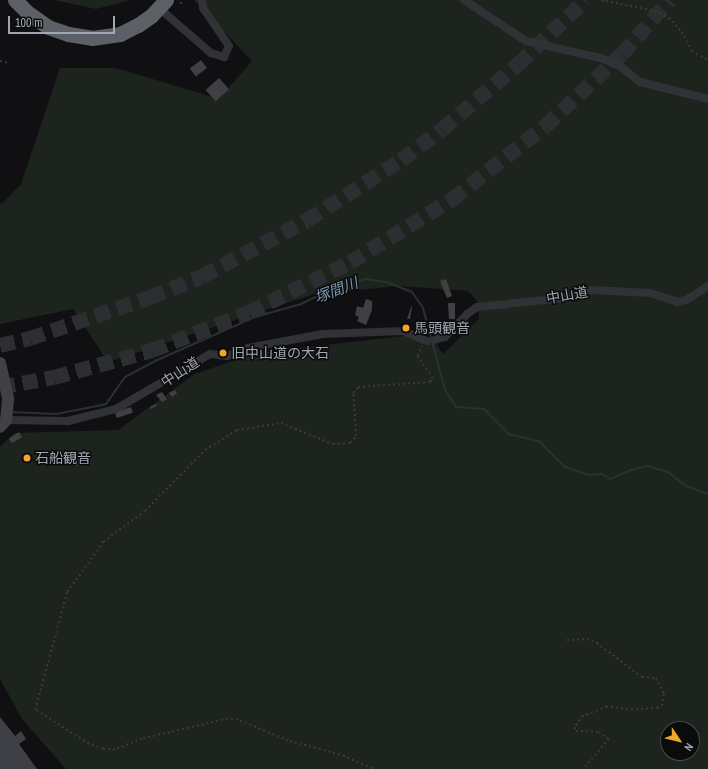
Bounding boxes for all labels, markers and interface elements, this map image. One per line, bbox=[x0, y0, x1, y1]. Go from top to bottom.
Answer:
scale bar bbox=[10, 8, 117, 34]
text: 100 m bbox=[15, 15, 42, 31]
water label: 塚間川 bbox=[312, 274, 360, 306]
street label: 中山道 bbox=[545, 283, 589, 307]
place label: 馬頭観音 bbox=[414, 320, 470, 336]
marker: 馬頭観音 bbox=[401, 323, 411, 333]
place label: 旧中山道の大石 bbox=[231, 345, 329, 361]
marker: 旧中山道の大石 bbox=[218, 348, 228, 358]
street label: 中山道 bbox=[158, 354, 202, 390]
place label: 石船観音 bbox=[35, 450, 91, 466]
marker: 石船観音 bbox=[22, 453, 32, 463]
north arrow bbox=[660, 721, 700, 761]
text: N bbox=[681, 741, 697, 754]

